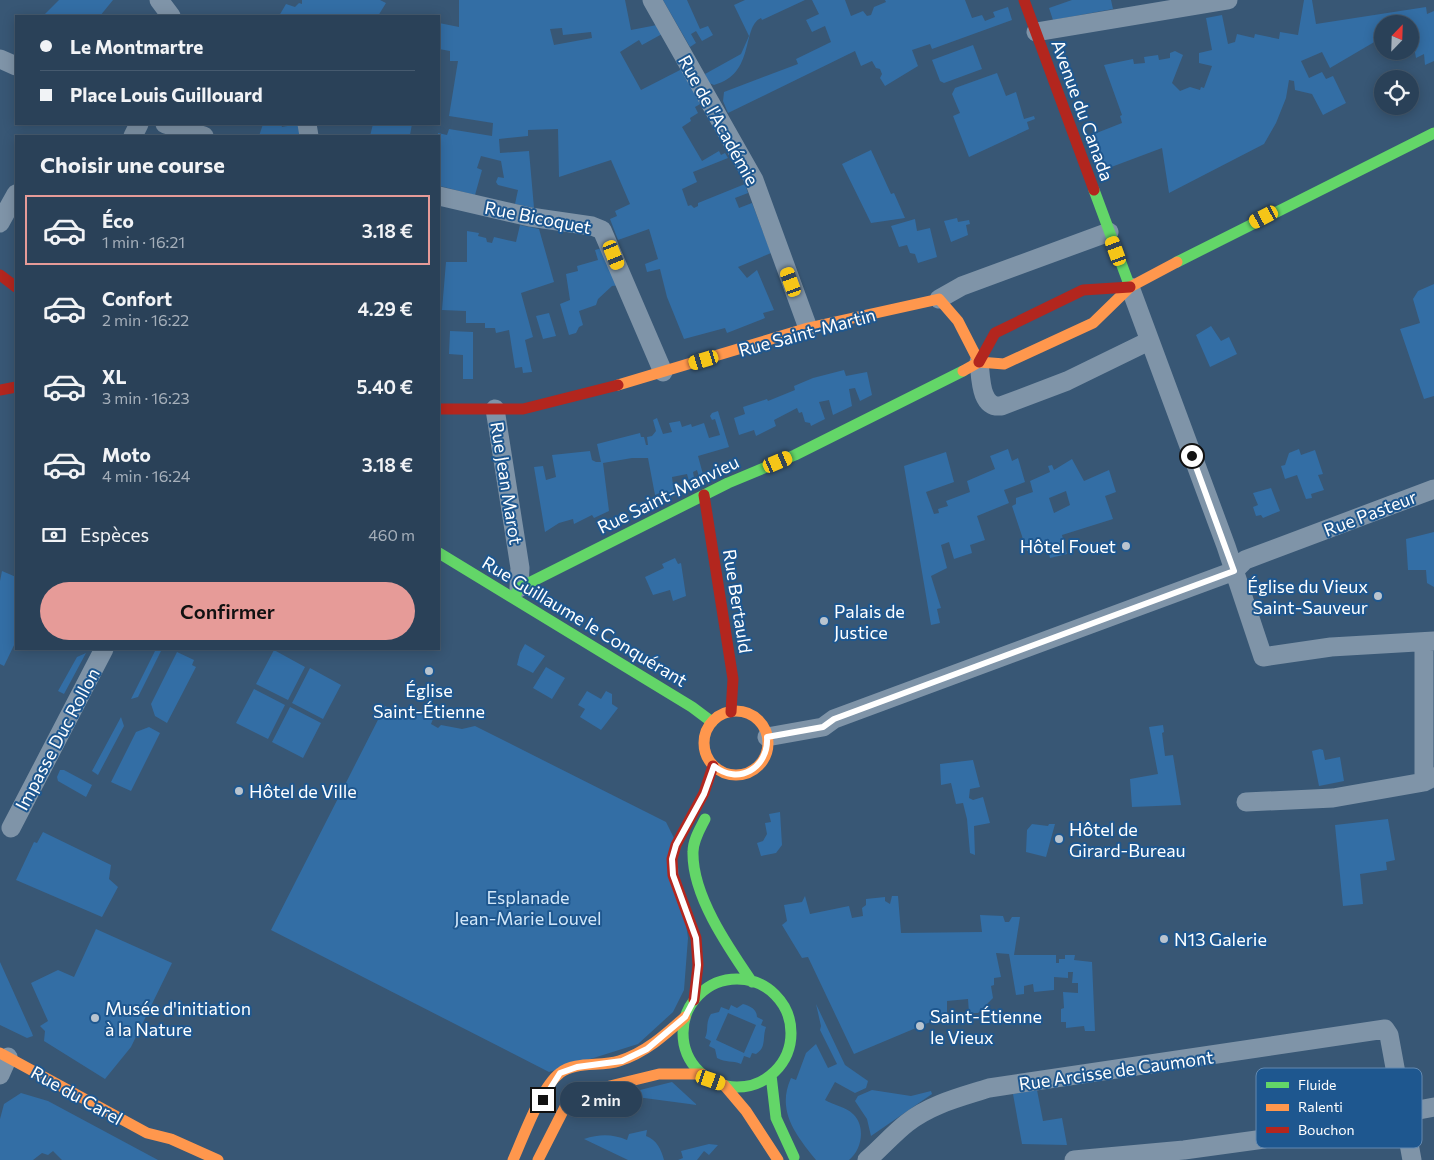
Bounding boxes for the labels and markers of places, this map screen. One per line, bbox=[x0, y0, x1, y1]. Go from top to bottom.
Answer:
place label: Hôtel Fouet bbox=[1020, 535, 1116, 557]
marker: Hôtel Fouet bbox=[1120, 540, 1132, 552]
place label: Église du Vieux Saint-Sauveur bbox=[1247, 575, 1368, 618]
marker: Église du Vieux Saint-Sauveur bbox=[1372, 590, 1384, 602]
place label: Palais de Justice bbox=[834, 600, 905, 643]
marker: Palais de Justice bbox=[818, 615, 830, 627]
marker: Église Saint-Étienne bbox=[423, 665, 435, 677]
place label: Église Saint-Étienne bbox=[373, 679, 485, 722]
place label: Hôtel de Ville bbox=[249, 780, 357, 802]
marker: Hôtel de Ville bbox=[233, 785, 245, 797]
place label: Hôtel de Girard-Bureau bbox=[1069, 818, 1186, 861]
marker: Hôtel de Girard-Bureau bbox=[1053, 833, 1065, 845]
place label: N13 Galerie bbox=[1174, 928, 1267, 950]
marker: N13 Galerie bbox=[1158, 933, 1170, 945]
place label: Musée d'initiation à la Nature bbox=[105, 997, 251, 1040]
place label: Saint-Étienne le Vieux bbox=[930, 1005, 1042, 1048]
marker: Musée d'initiation à la Nature bbox=[89, 1012, 101, 1024]
marker: Saint-Étienne le Vieux bbox=[914, 1020, 926, 1032]

